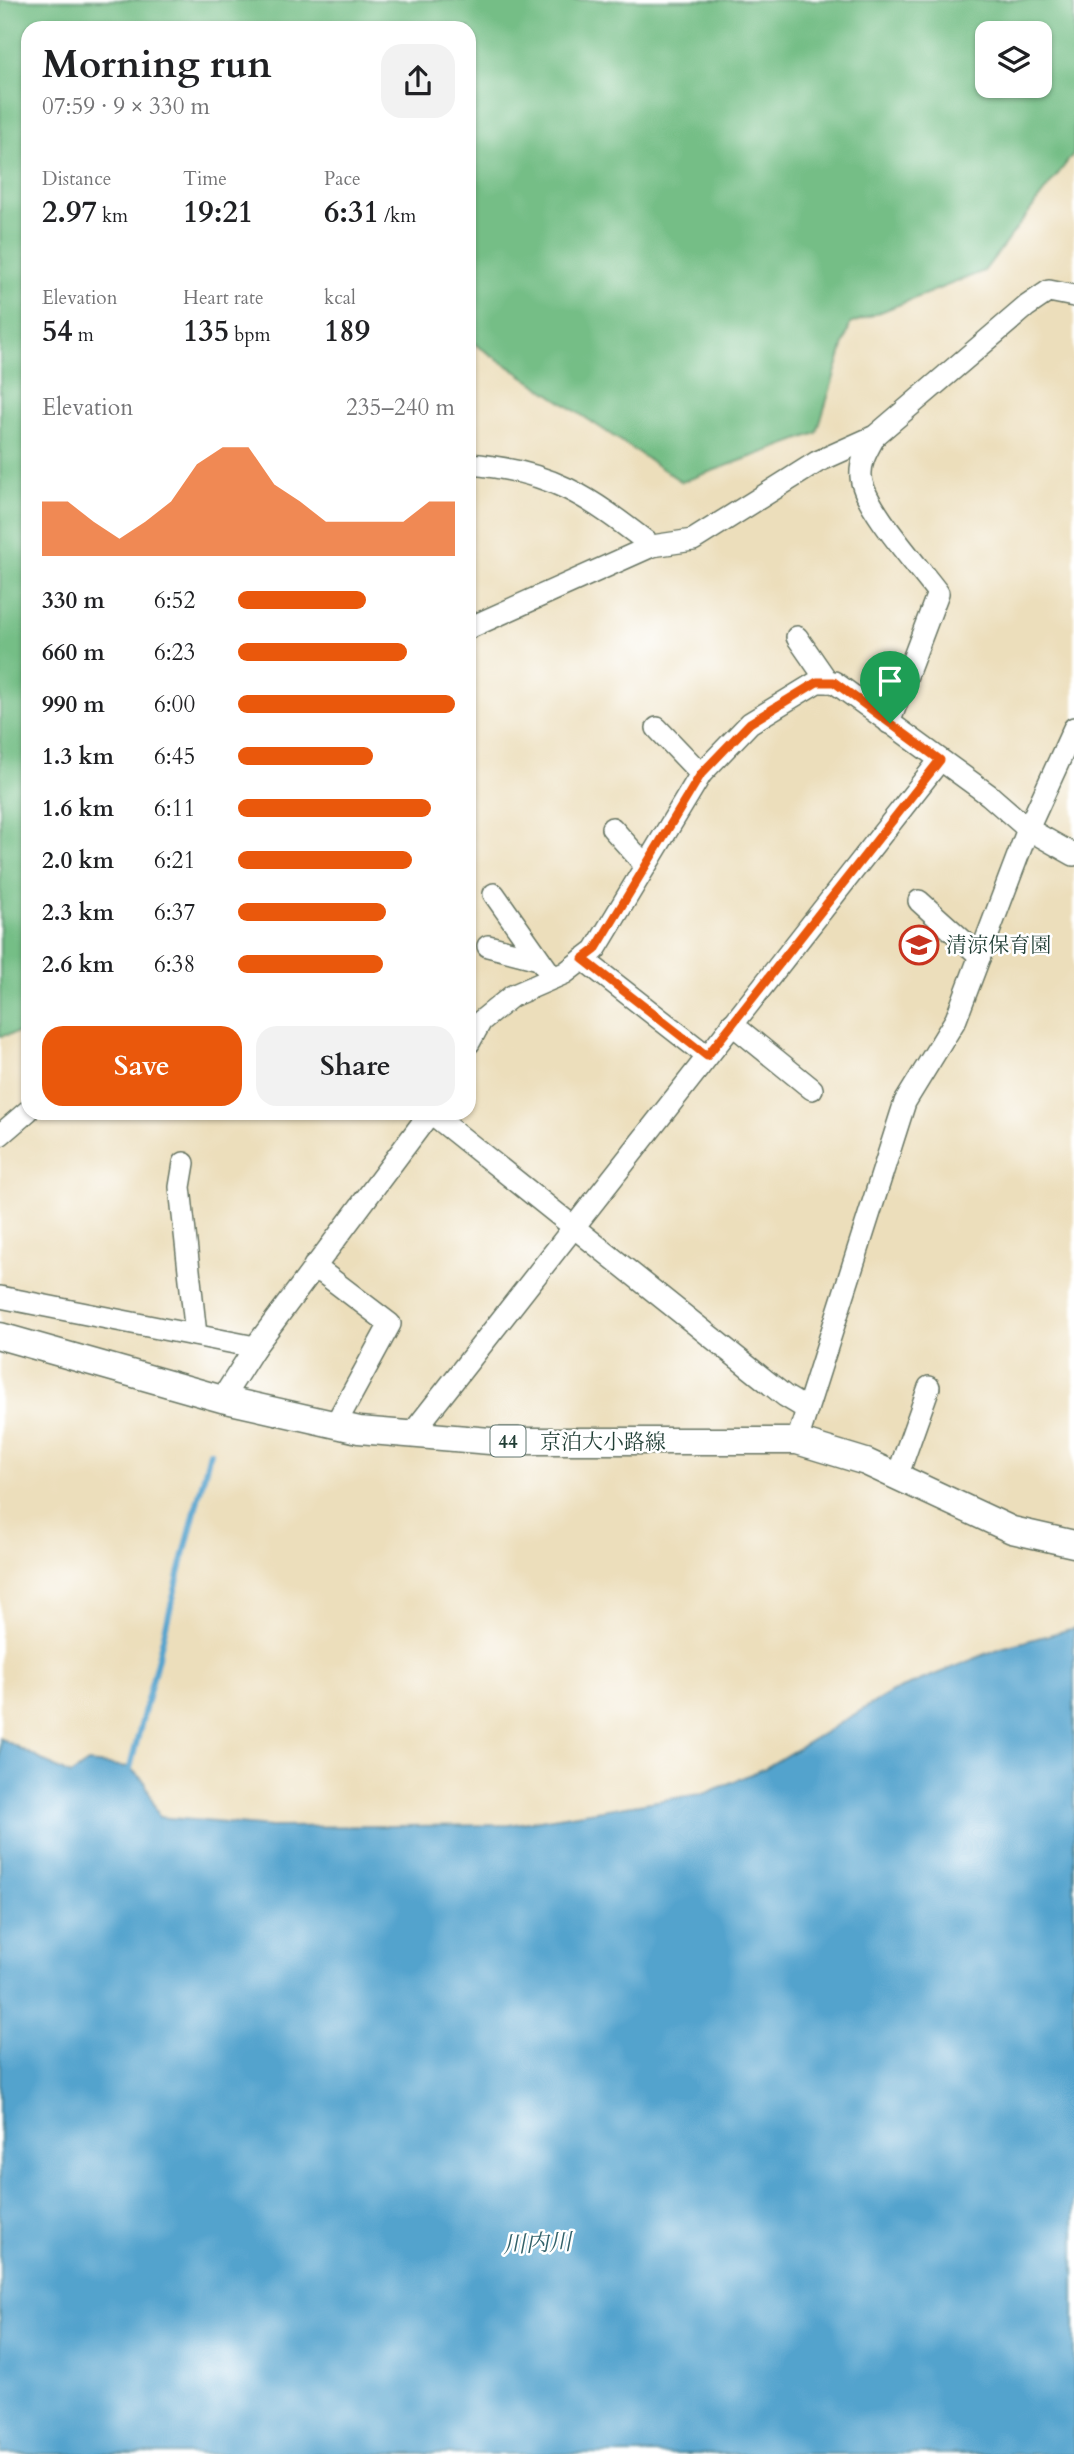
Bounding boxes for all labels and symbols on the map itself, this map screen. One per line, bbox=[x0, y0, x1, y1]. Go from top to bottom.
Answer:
pin bbox=[860, 651, 920, 723]
school or university icon: 清涼保育園 bbox=[898, 924, 940, 966]
place label: 清涼保育園 bbox=[946, 931, 1051, 960]
road number: 44 bbox=[490, 1426, 526, 1456]
street label: 京泊大小路線 bbox=[540, 1428, 666, 1457]
water label: 川内川 bbox=[502, 2226, 575, 2261]

